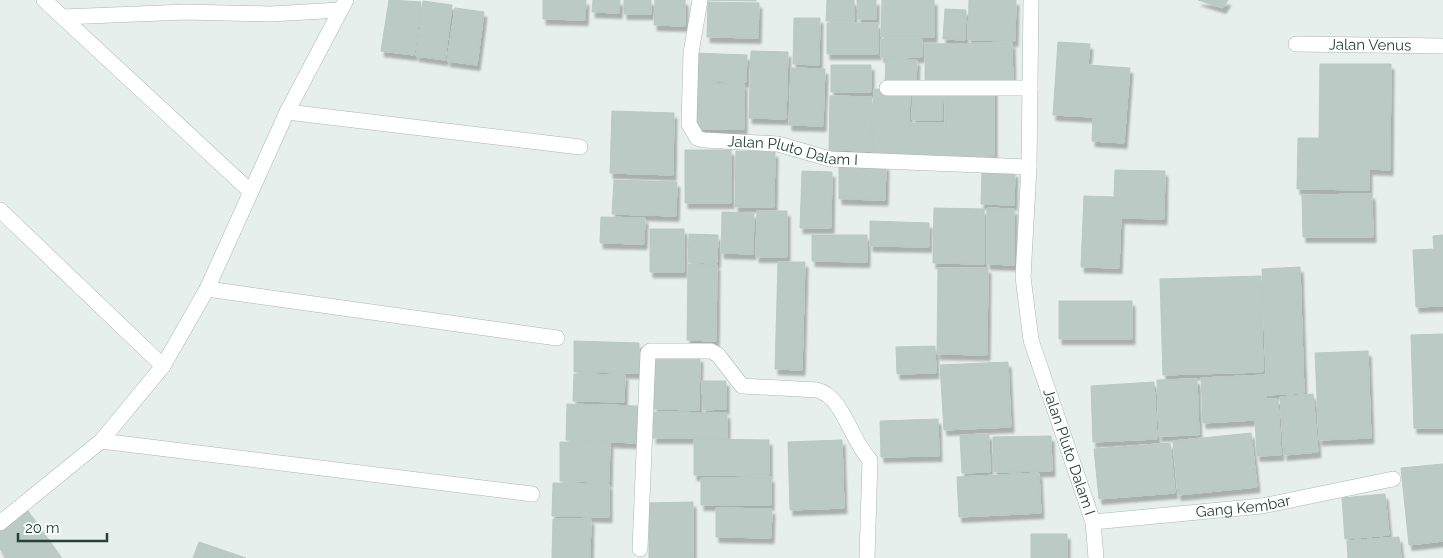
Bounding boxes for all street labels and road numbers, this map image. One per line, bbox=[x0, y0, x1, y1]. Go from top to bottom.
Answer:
street label: Jalan Venus bbox=[1329, 35, 1411, 55]
street label: Jalan Pluto Dalam I bbox=[727, 132, 858, 169]
street label: Jalan Pluto Dalam I bbox=[1039, 386, 1099, 518]
street label: Gang Kembar bbox=[1195, 491, 1293, 521]

